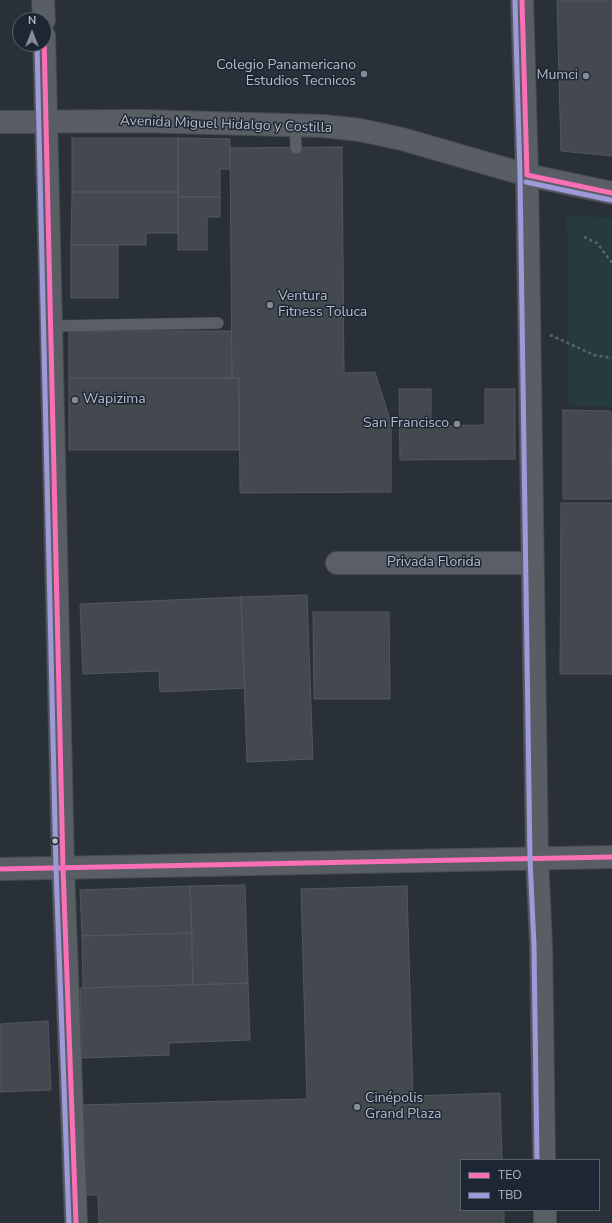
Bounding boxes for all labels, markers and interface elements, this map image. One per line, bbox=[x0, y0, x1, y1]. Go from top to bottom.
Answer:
north arrow bbox=[12, 12, 52, 52]
text: N bbox=[28, 13, 36, 28]
place label: Colegio Panamericano Estudios Tecnicos bbox=[216, 58, 356, 90]
place label: Mumci bbox=[536, 68, 578, 84]
marker: Colegio Panamericano Estudios Tecnicos bbox=[359, 69, 369, 79]
marker: Mumci bbox=[581, 71, 591, 81]
street label: Avenida Miguel Hidalgo y Costilla bbox=[120, 113, 332, 137]
place label: Ventura Fitness Toluca bbox=[278, 289, 367, 322]
marker: Ventura Fitness Toluca bbox=[265, 300, 275, 310]
place label: Wapizima bbox=[83, 392, 146, 408]
marker: Wapizima bbox=[70, 395, 80, 405]
place label: San Francisco bbox=[363, 416, 449, 432]
marker: San Francisco bbox=[452, 419, 462, 429]
street label: Privada Florida bbox=[387, 555, 481, 571]
unlabelled marker bbox=[50, 836, 60, 846]
place label: Cinépolis Grand Plaza bbox=[365, 1091, 441, 1124]
marker: Cinépolis Grand Plaza bbox=[352, 1102, 362, 1112]
legend bbox=[460, 1159, 600, 1211]
text: TEO bbox=[498, 1167, 521, 1183]
text: TBD bbox=[498, 1187, 522, 1203]

